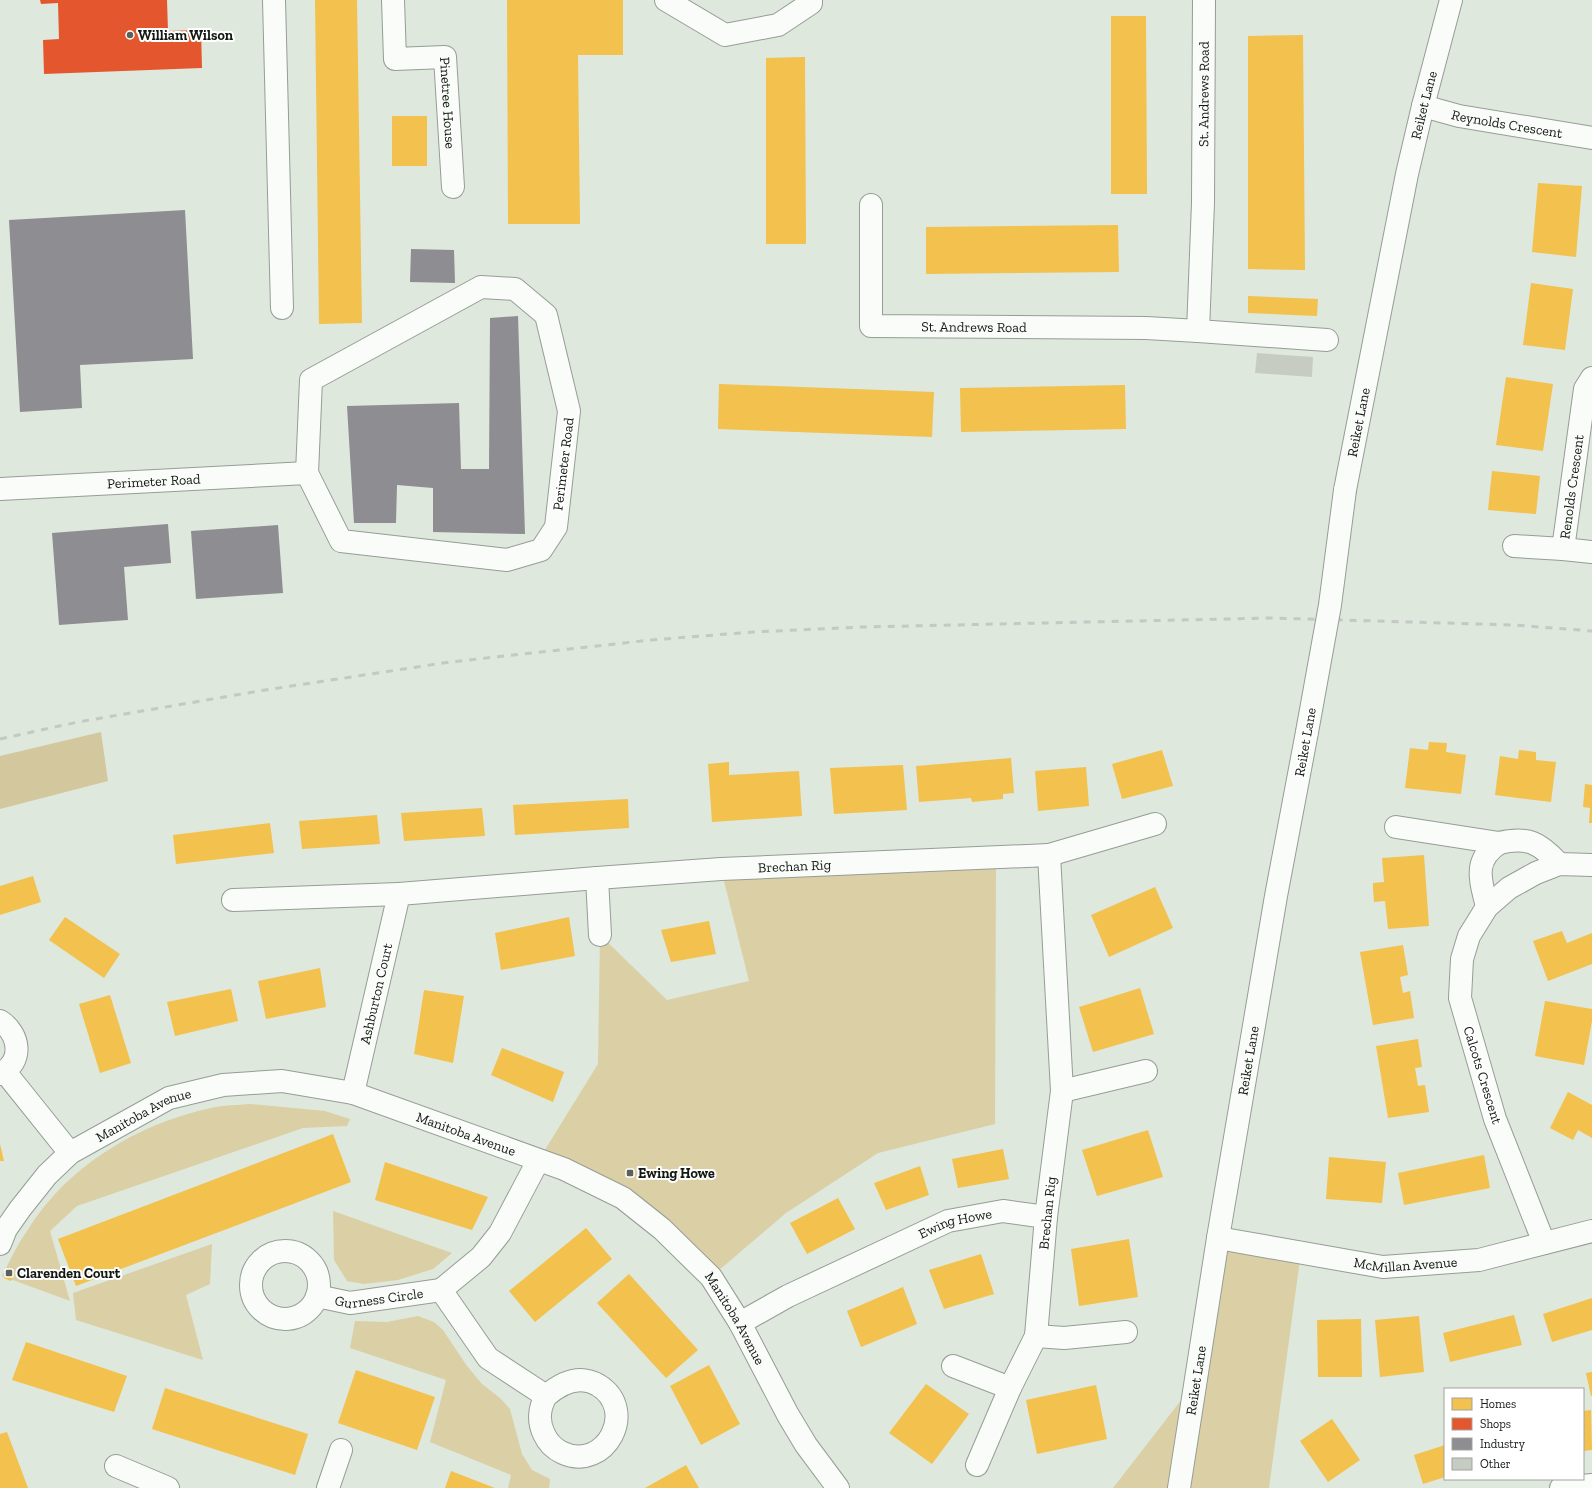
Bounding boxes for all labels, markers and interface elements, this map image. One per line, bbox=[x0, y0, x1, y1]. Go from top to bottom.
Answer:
place label: William Wilson bbox=[138, 27, 234, 44]
marker: William Wilson bbox=[125, 30, 135, 40]
street label: St. Andrews Road bbox=[1195, 41, 1213, 147]
street label: Pinetree House bbox=[436, 56, 459, 150]
street label: Reiket Lane bbox=[1407, 69, 1441, 141]
street label: Reynolds Crescent bbox=[1450, 106, 1564, 142]
street label: St. Andrews Road bbox=[921, 318, 1027, 336]
street label: Reiket Lane bbox=[1344, 386, 1374, 458]
street label: Perimeter Road bbox=[549, 416, 578, 511]
street label: Renolds Crescent bbox=[1556, 433, 1588, 540]
street label: Perimeter Road bbox=[107, 471, 201, 492]
street label: Reiket Lane bbox=[1291, 706, 1320, 778]
street label: Brechan Rig bbox=[757, 856, 832, 876]
street label: Ashburton Court bbox=[357, 941, 397, 1046]
street label: Reiket Lane bbox=[1234, 1024, 1263, 1097]
street label: Calcots Crescent bbox=[1460, 1024, 1506, 1127]
street label: Manitoba Avenue bbox=[93, 1085, 193, 1146]
street label: Manitoba Avenue bbox=[414, 1108, 519, 1160]
place label: Ewing Howe bbox=[638, 1165, 715, 1182]
marker: Ewing Howe bbox=[625, 1168, 635, 1178]
street label: Brechan Rig bbox=[1035, 1175, 1060, 1250]
street label: Ewing Howe bbox=[916, 1205, 994, 1243]
street label: McMillan Avenue bbox=[1352, 1254, 1458, 1276]
place label: Clarenden Court bbox=[17, 1265, 121, 1282]
marker: Clarenden Court bbox=[4, 1268, 14, 1278]
street label: Manitoba Avenue bbox=[701, 1269, 768, 1368]
street label: Gurness Circle bbox=[333, 1285, 425, 1312]
street label: Reiket Lane bbox=[1182, 1344, 1210, 1416]
legend bbox=[1444, 1388, 1584, 1480]
text: Homes bbox=[1480, 1397, 1516, 1411]
text: Shops bbox=[1480, 1417, 1511, 1431]
text: Industry bbox=[1480, 1437, 1526, 1451]
text: Other bbox=[1480, 1457, 1511, 1471]

